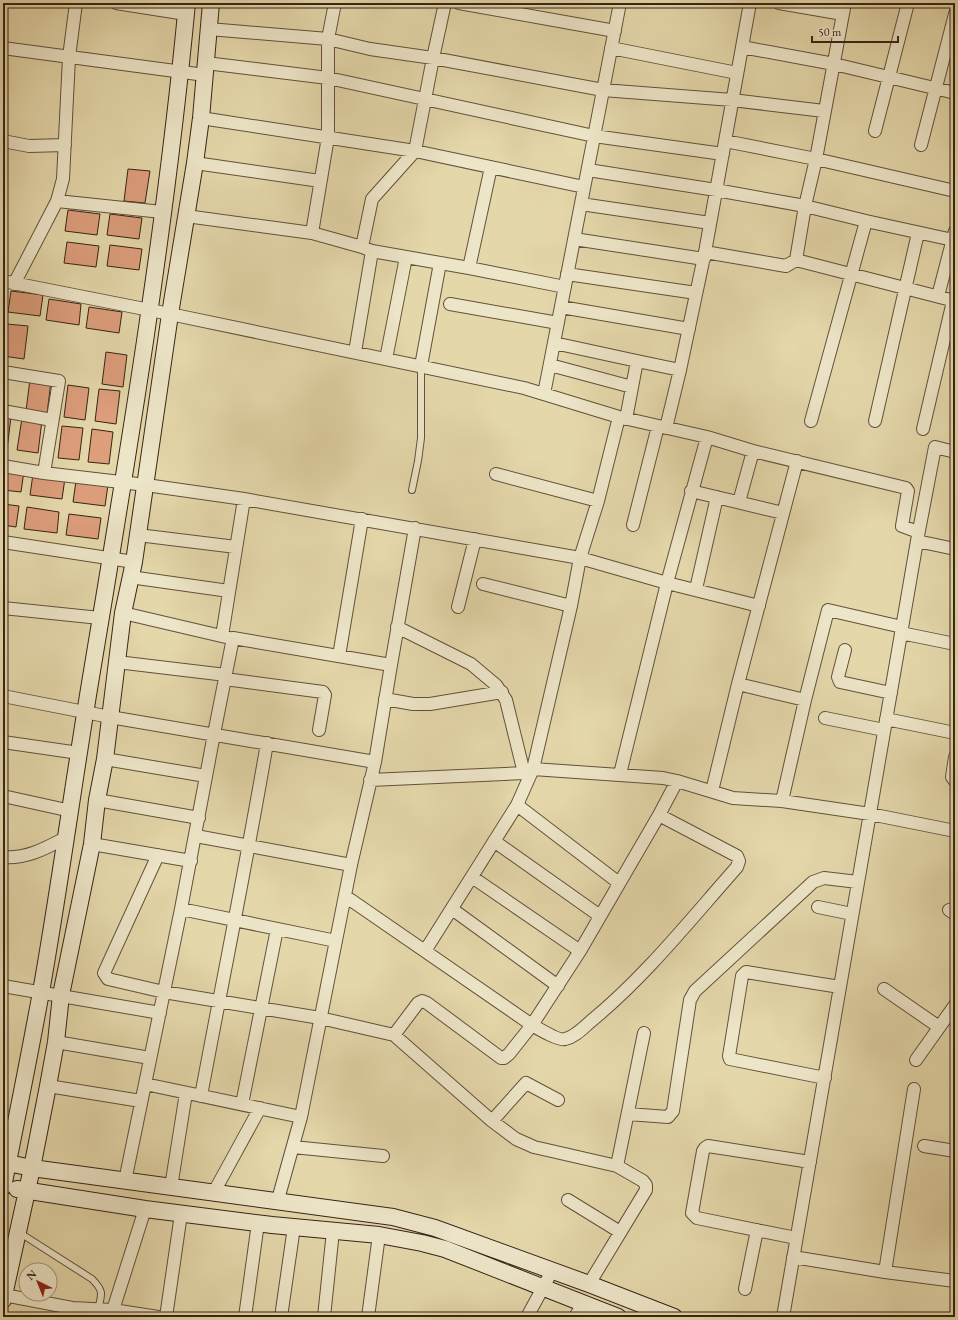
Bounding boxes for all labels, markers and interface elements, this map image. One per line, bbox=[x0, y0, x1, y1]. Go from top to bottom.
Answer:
scale bar bbox=[812, 18, 898, 44]
text: 50 m bbox=[818, 24, 842, 40]
north arrow bbox=[18, 1262, 58, 1302]
text: N bbox=[23, 1266, 39, 1283]

